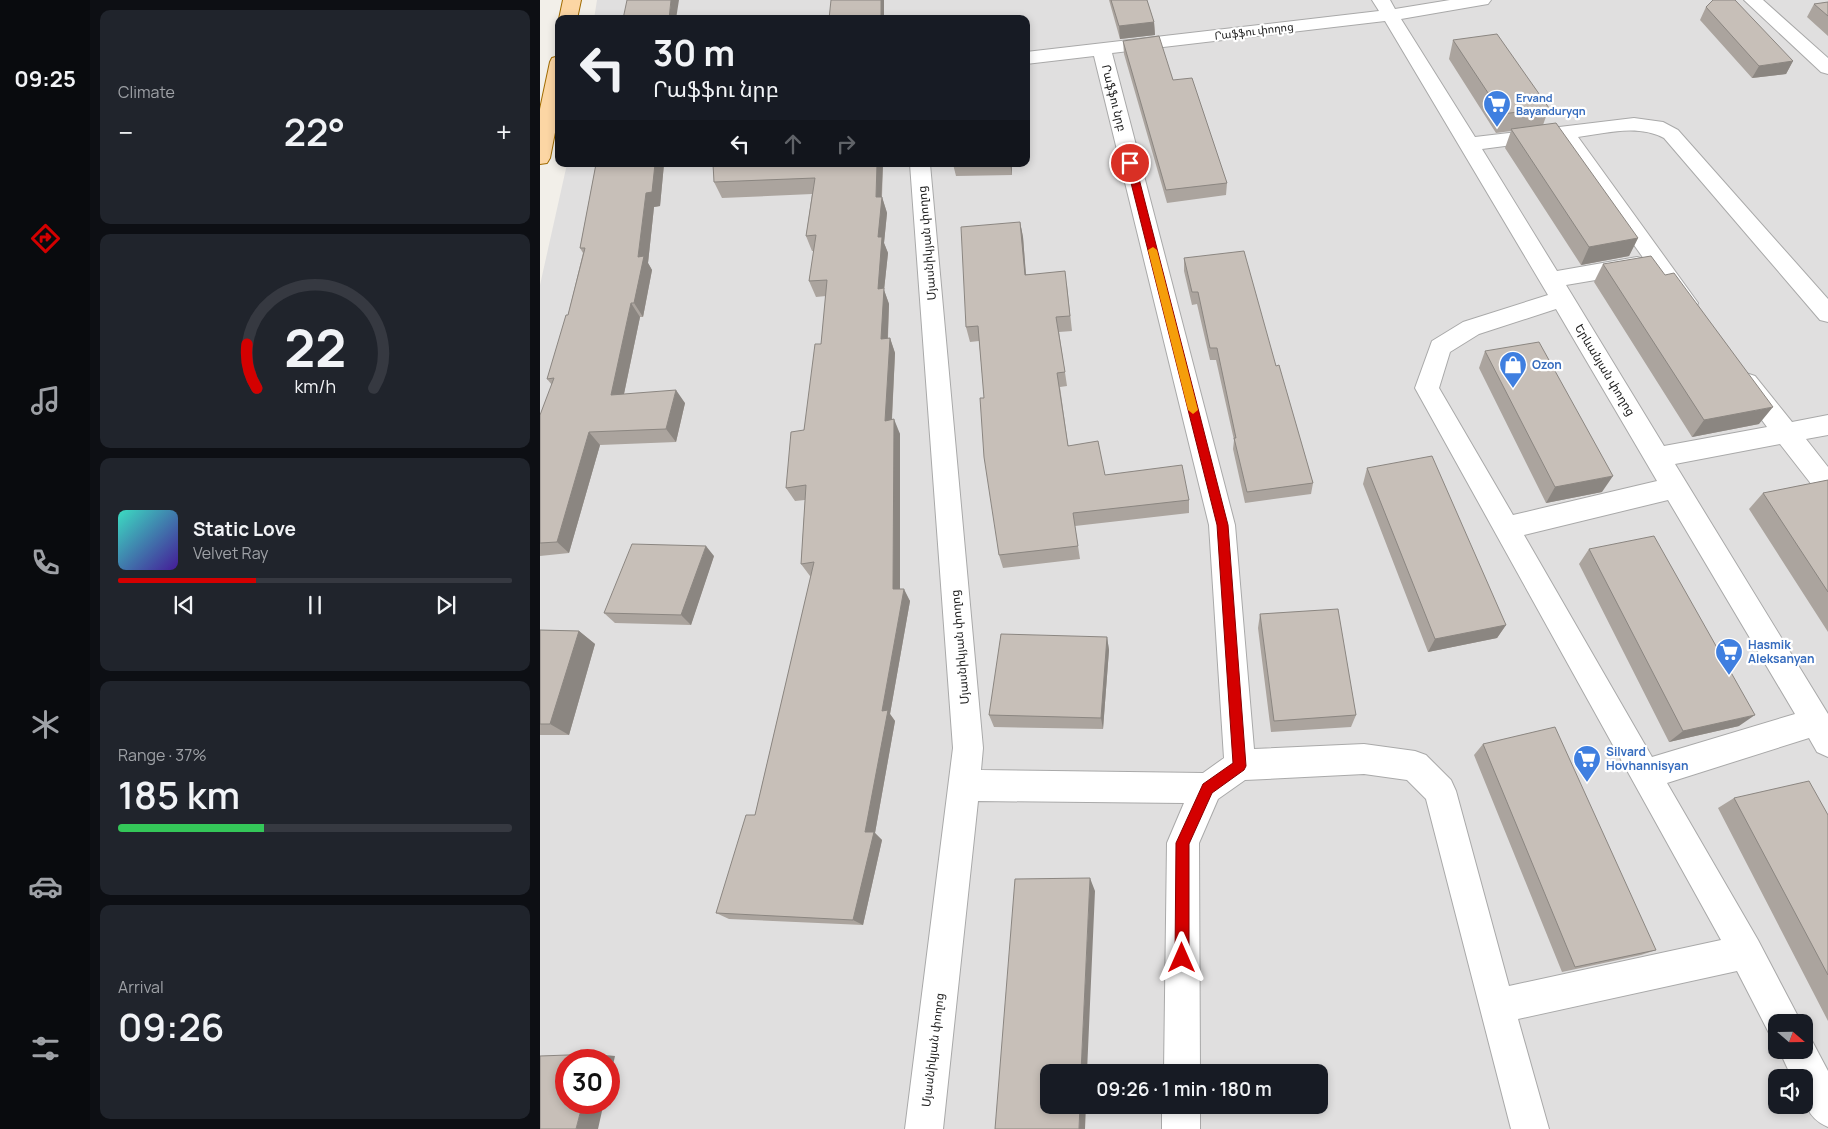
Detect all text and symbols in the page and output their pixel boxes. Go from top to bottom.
street label: Րաֆֆու փողոց [1214,18,1294,43]
text: 30 m [653,29,735,77]
icon: left [570,35,635,100]
street label: Րաֆֆու նրբ [1098,63,1131,133]
text: 09:25 [14,64,76,94]
text: Րաֆֆու նրբ [653,74,779,104]
text: Climate [118,81,175,103]
supermarket icon: Ervand Bayanduryqn [1482,89,1512,128]
place label: Ervand Bayanduryqn [1516,90,1586,118]
text: 22° [284,105,345,157]
text: − [118,113,133,151]
text: + [496,113,512,151]
icon: left [726,130,754,158]
icon: ahead [779,130,807,158]
icon: right [832,130,860,158]
pin [1109,142,1151,184]
icon: arrive [1116,149,1144,177]
street label: Մյասնիկյան փողոց [913,185,940,301]
icon: directions [28,221,63,256]
text: 22 [284,312,346,383]
street label: Երևանյան փողոց [1571,320,1640,419]
shop icon: Ozon [1498,350,1528,389]
place label: Ozon [1532,356,1562,373]
text: km/h [294,374,336,398]
icon: music [28,383,63,418]
text: Static Love [193,516,296,542]
text: Velvet Ray [193,542,269,564]
icon: phone [28,545,63,580]
street label: Մյասնիկյան փողոց [946,589,973,705]
icon: previous [170,591,198,619]
icon: pause [301,591,329,619]
icon: next [432,591,460,619]
place label: Hasmik Aleksanyan [1748,636,1815,667]
supermarket icon: Hasmik Aleksanyan [1714,637,1744,676]
icon: climate [28,707,63,742]
place label: Silvard Hovhannisyan [1606,743,1688,774]
text: Range · 37% [118,744,207,766]
supermarket icon: Silvard Hovhannisyan [1572,744,1602,783]
text: 185 km [118,768,240,820]
icon: car [28,869,63,904]
position arrow [1155,931,1207,983]
text: Arrival [118,976,164,998]
street label: Մյասնիկյան փողոց [917,992,948,1108]
text: 09:26 [118,1000,224,1052]
north arrow [1768,1014,1812,1059]
map controls [1768,1014,1813,1114]
icon: filters [28,1031,63,1066]
speed limit sign: 30 [555,1049,620,1114]
button: sound [1768,1069,1813,1114]
text: 09:26 · 1 min · 180 m [1096,1076,1272,1102]

